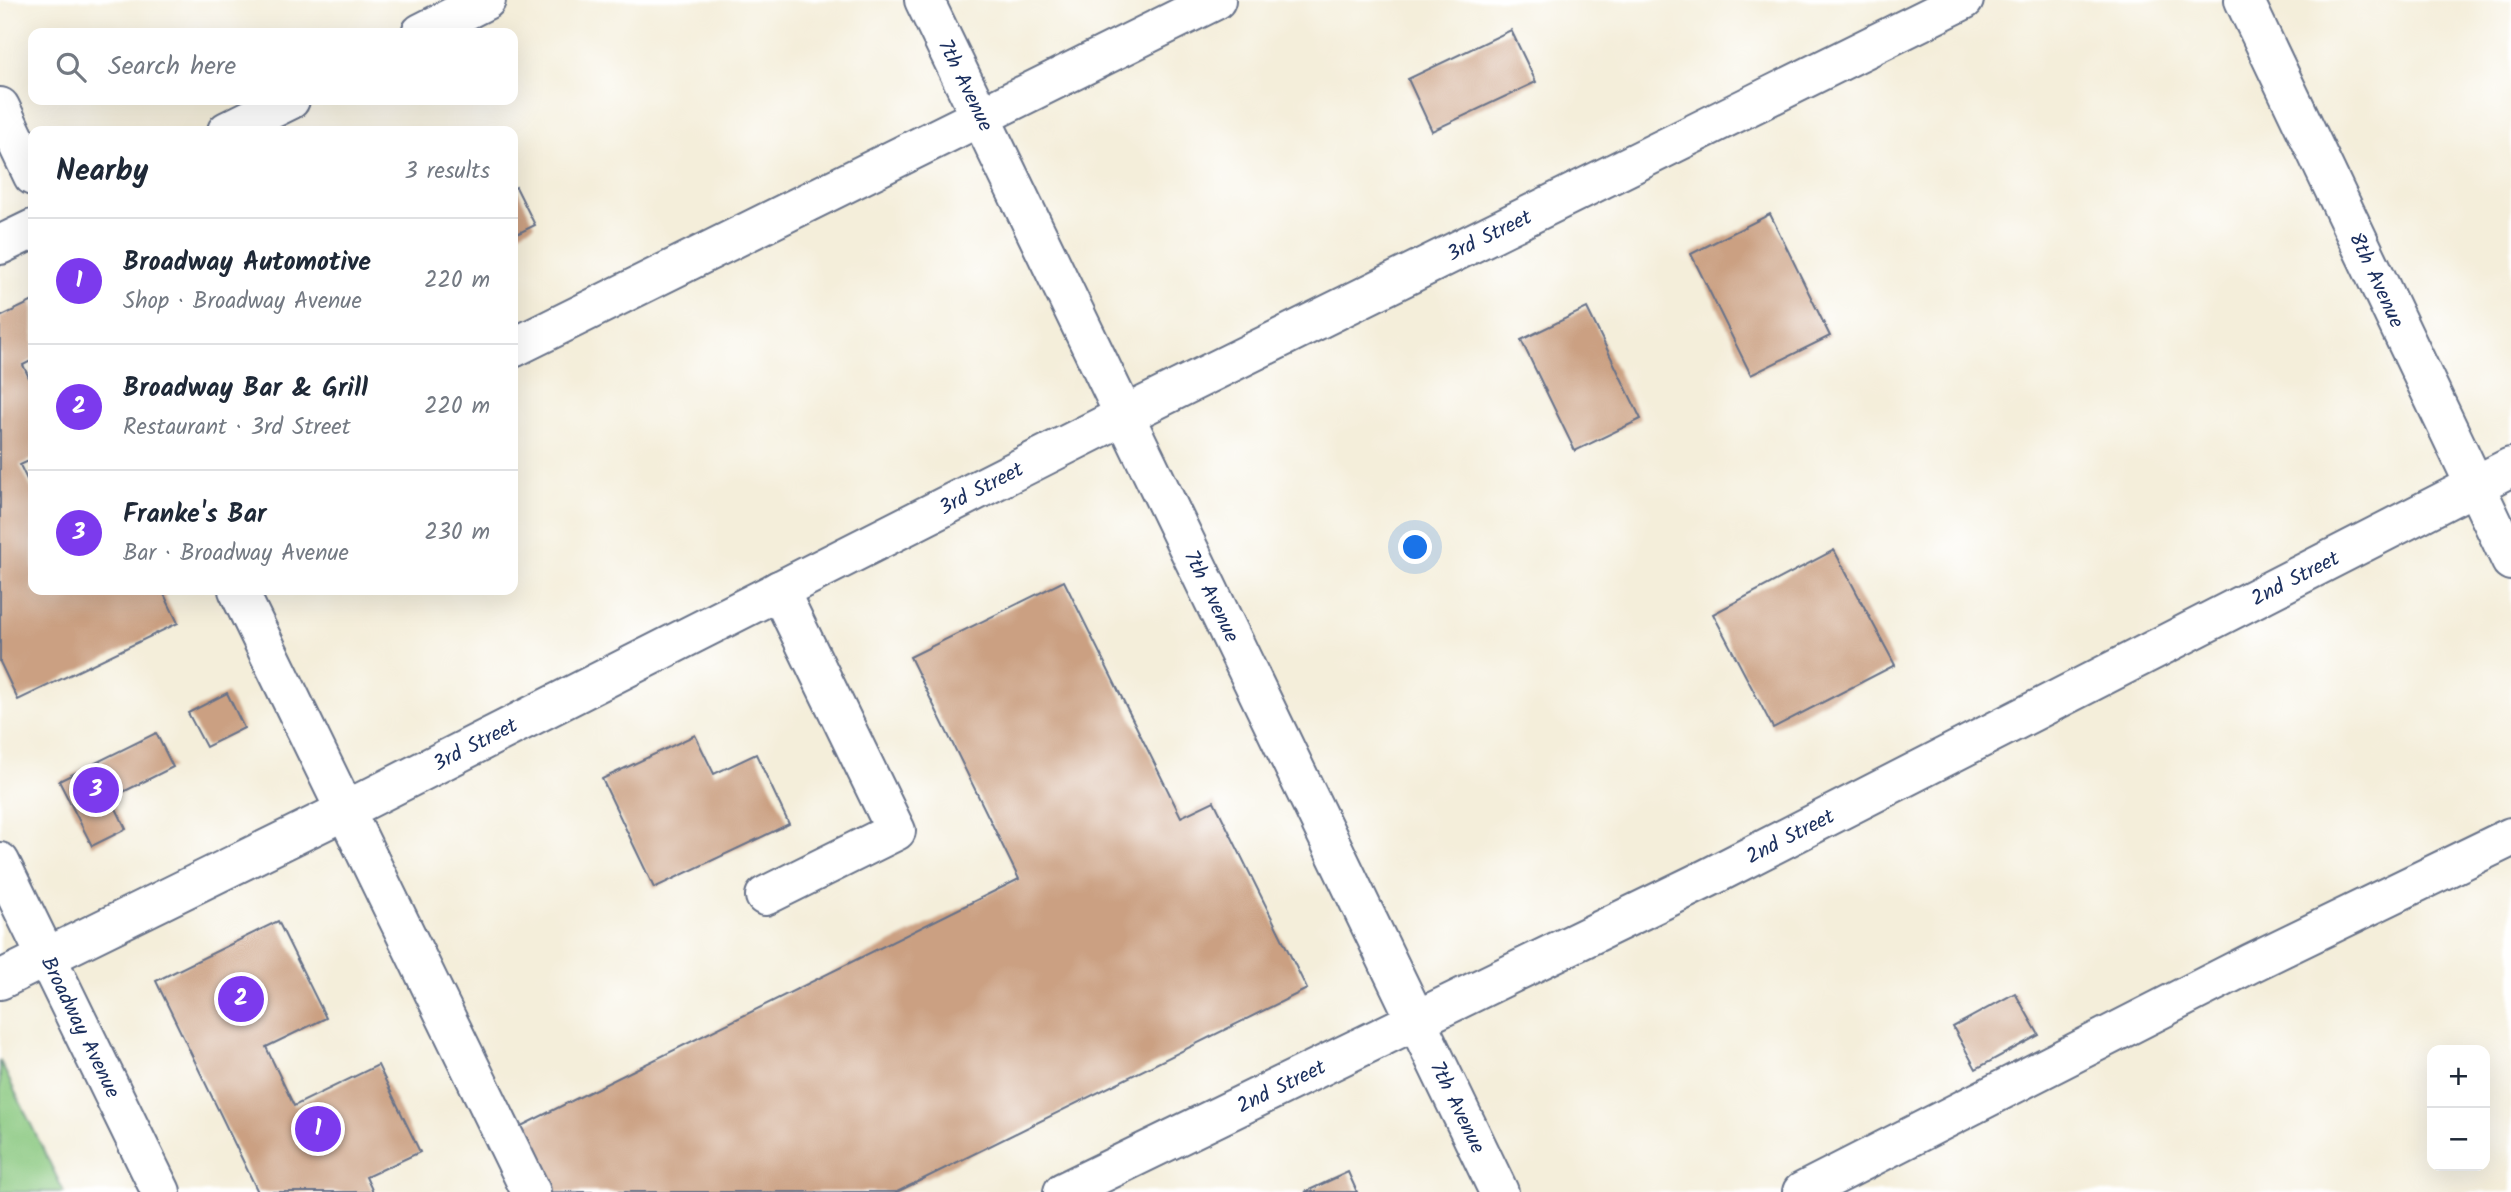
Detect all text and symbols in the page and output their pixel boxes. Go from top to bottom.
search box [28,28,518,105]
street label: 7th Avenue [928,34,1001,138]
text: Search here [108,46,236,88]
icon: search [52,48,90,86]
text: Nearby [56,148,148,196]
text: 3 results [404,154,490,190]
street label: 3rd Street [1441,201,1539,271]
street label: 8th Avenue [2339,227,2412,334]
text: Broadway Automotive [123,242,371,284]
text: 1 [76,263,82,299]
text: 220 m [424,263,490,299]
text: Shop · Broadway Avenue [123,284,362,320]
text: Broadway Bar & Grill [123,368,368,410]
text: 2 [72,389,86,425]
text: 220 m [424,389,490,425]
text: Restaurant · 3rd Street [123,410,351,446]
street label: 3rd Street [934,454,1031,525]
text: Franke's Bar [123,494,266,536]
text: 3 [73,515,85,551]
text: 230 m [424,515,490,551]
your location [1398,530,1432,564]
text: Bar · Broadway Avenue [123,536,349,572]
street label: 2nd Street [2246,543,2347,616]
street label: 7th Avenue [1174,545,1247,649]
street label: 3rd Street [428,710,525,781]
pin: 3 [73,764,119,816]
street label: 2nd Street [1741,801,1842,874]
street label: Broadway Avenue [31,951,129,1105]
pin: 2 [218,973,264,1025]
map controls [2427,1045,2490,1171]
button: + [2427,1045,2490,1108]
street label: 2nd Street [1231,1051,1333,1123]
street label: 7th Avenue [1420,1056,1493,1160]
pin: 1 [295,1103,341,1155]
button: − [2427,1108,2490,1171]

